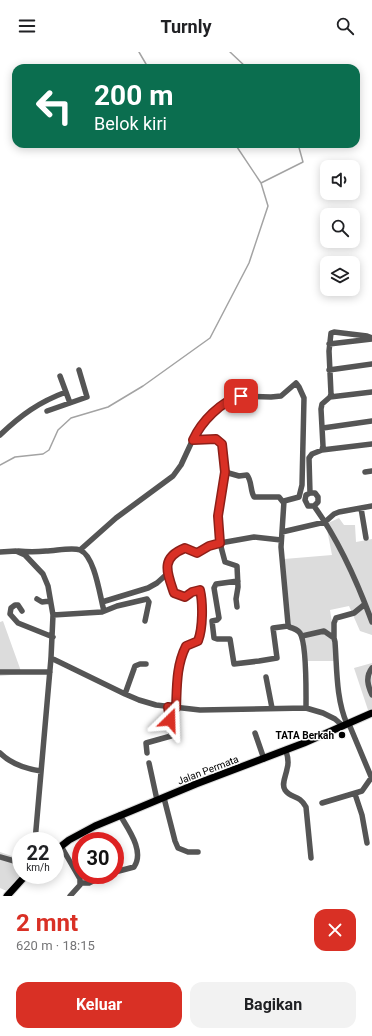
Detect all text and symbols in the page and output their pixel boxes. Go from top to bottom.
icon: menu [16,15,38,37]
icon: search [334,15,356,37]
text: Turnly [160,16,212,37]
text: 200 m [94,79,173,112]
icon: left [28,80,80,132]
text: Belok kiri [94,113,167,134]
map controls [320,160,360,296]
button: sound [320,160,360,200]
button: search [320,208,360,248]
button: layers [320,256,360,296]
pin [224,379,258,413]
icon: arrive [230,385,252,407]
position arrow [149,699,191,741]
place label: TATA Berkah [276,730,334,741]
marker: TATA Berkah [337,730,347,740]
street label: Jalan Permata [176,753,240,787]
speed limit sign: 30 [72,832,124,884]
text: 22 [27,841,49,865]
text: km/h [26,862,50,873]
text: 2 mnt [16,909,78,937]
button: close [314,909,356,951]
text: 620 m · 18:15 [16,938,95,953]
button: Keluar [16,982,182,1028]
button: Bagikan [190,982,356,1028]

